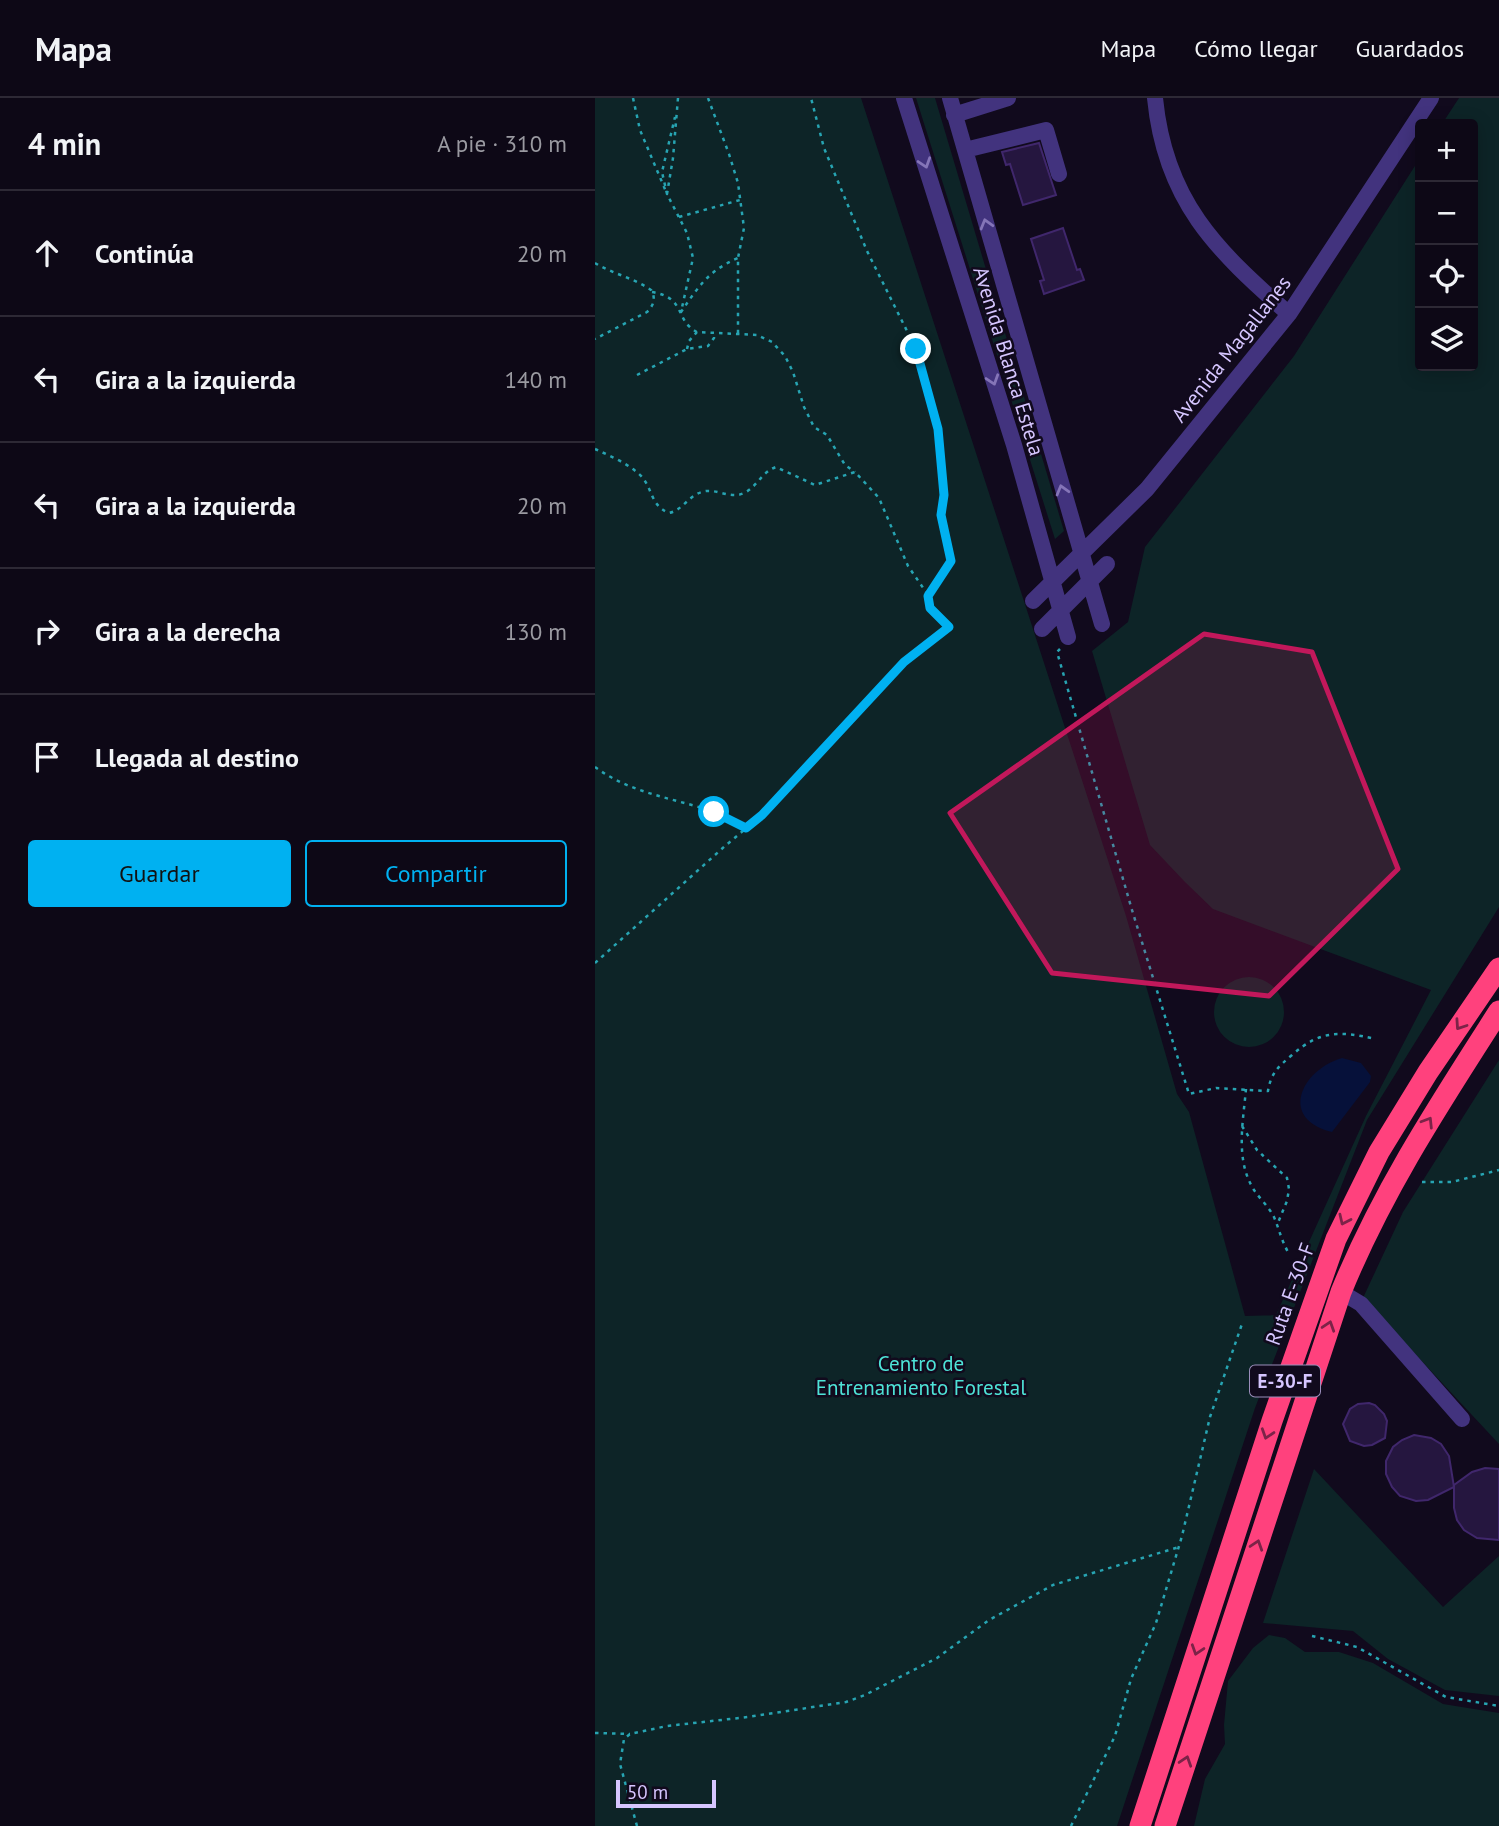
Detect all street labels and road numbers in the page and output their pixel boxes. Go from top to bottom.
street label: Avenida Blanca Estela [967,263,1051,459]
street label: Avenida Magallanes [1165,270,1297,428]
street label: Ruta E-30-F [1259,1239,1321,1349]
road number: E-30-F [1250,1366,1320,1396]

